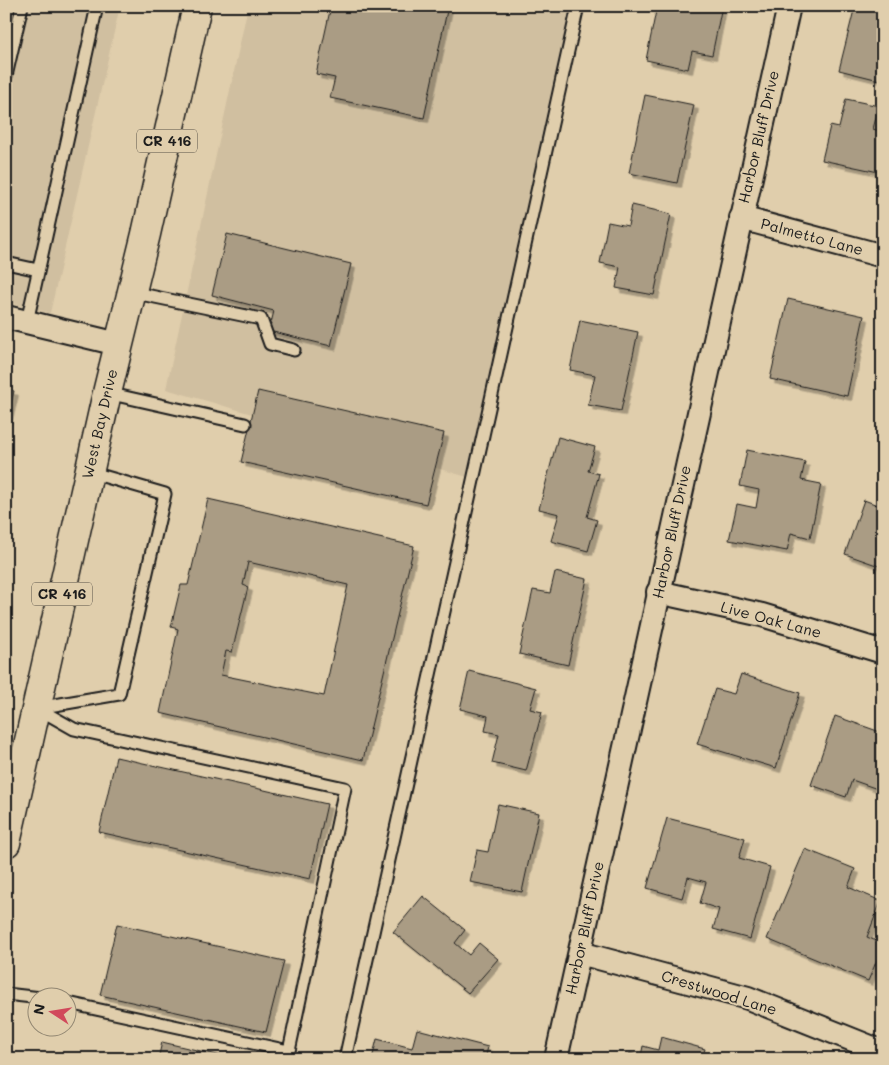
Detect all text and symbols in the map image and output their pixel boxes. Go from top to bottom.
street label: Harbor Bluff Drive [733,68,783,205]
road number: CR 416 [137,130,197,152]
street label: Palmetto Lane [759,213,866,259]
street label: West Bay Drive [77,367,121,481]
street label: Harbor Bluff Drive [647,463,695,600]
road number: CR 416 [32,582,92,606]
street label: Live Oak Lane [719,596,824,642]
street label: Harbor Bluff Drive [560,859,608,996]
street label: Crestwood Lane [659,965,780,1019]
north arrow [28,988,78,1038]
text: N [28,1002,49,1016]

